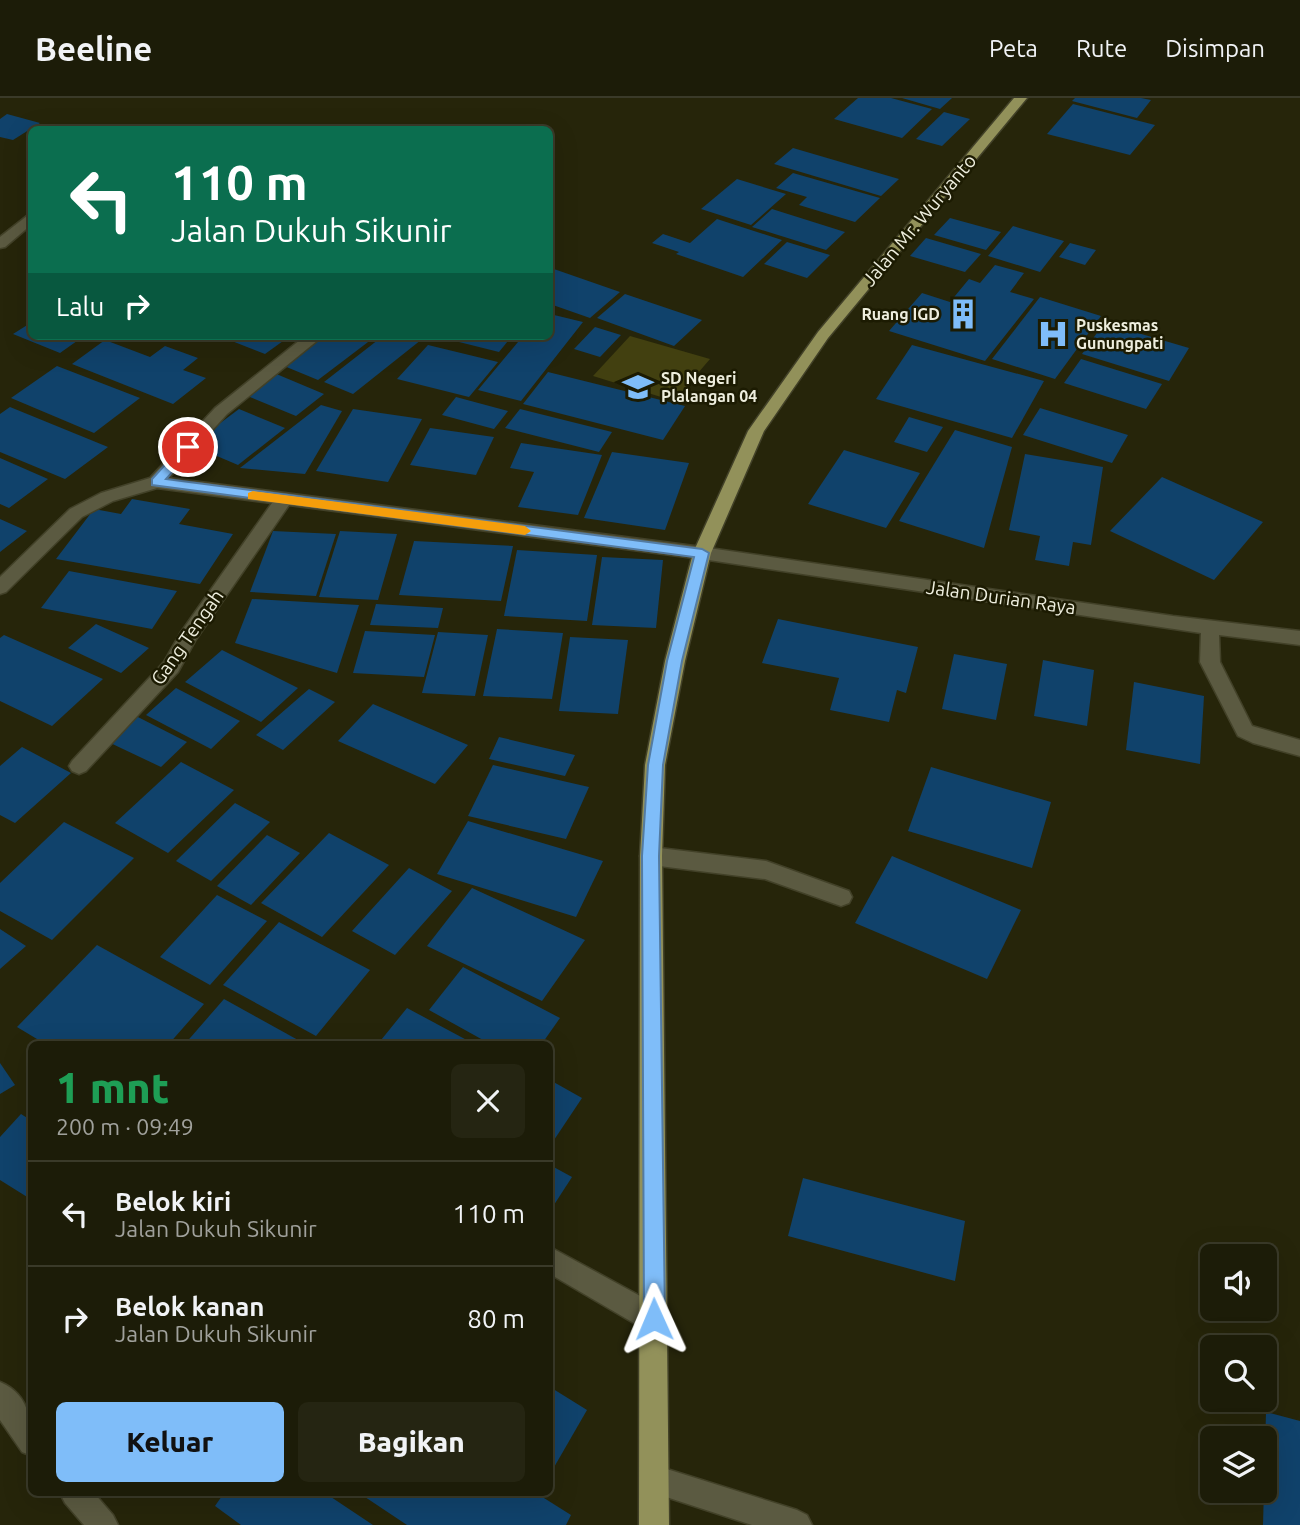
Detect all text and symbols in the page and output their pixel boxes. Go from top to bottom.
text: Beeline [35,30,152,67]
text: Peta [989,35,1038,62]
text: Rute [1076,35,1127,62]
text: Disimpan [1165,35,1265,62]
street label: Jalan Mr. Wuryanto [858,150,980,290]
icon: left [56,154,147,245]
text: 110 m [171,154,308,209]
text: Jalan Dukuh Sikunir [171,212,452,248]
icon: right [118,287,156,325]
text: Lalu [56,292,104,321]
building icon: Ruang IGD [946,297,980,331]
place label: Ruang IGD [861,305,940,323]
place label: Puskesmas Gunungpati [1076,316,1164,352]
hospital icon: Puskesmas Gunungpati [1036,317,1070,351]
place label: SD Negeri Plalangan 04 [661,369,757,405]
school or university icon: SD Negeri Plalangan 04 [621,370,655,404]
pin [158,417,218,477]
icon: arrive [169,428,207,466]
street label: Jalan Durian Raya [925,576,1077,618]
street label: Gang Tengah [146,585,228,689]
text: 1 mnt [56,1064,169,1111]
button: close [451,1064,525,1138]
text: 200 m · 09:49 [56,1114,194,1139]
text: Belok kiri [115,1187,231,1216]
icon: left [56,1195,94,1233]
text: 110 m [453,1199,525,1228]
text: Jalan Dukuh Sikunir [115,1216,317,1241]
map controls [1200,1244,1277,1503]
button: sound [1200,1244,1277,1321]
position arrow [617,1282,691,1356]
text: Belok kanan [115,1292,265,1321]
icon: right [56,1300,94,1338]
text: 80 m [467,1304,525,1333]
text: Jalan Dukuh Sikunir [115,1321,317,1346]
button: search [1200,1335,1277,1412]
button: Keluar [56,1402,284,1482]
button: Bagikan [298,1402,525,1482]
button: layers [1200,1426,1277,1503]

